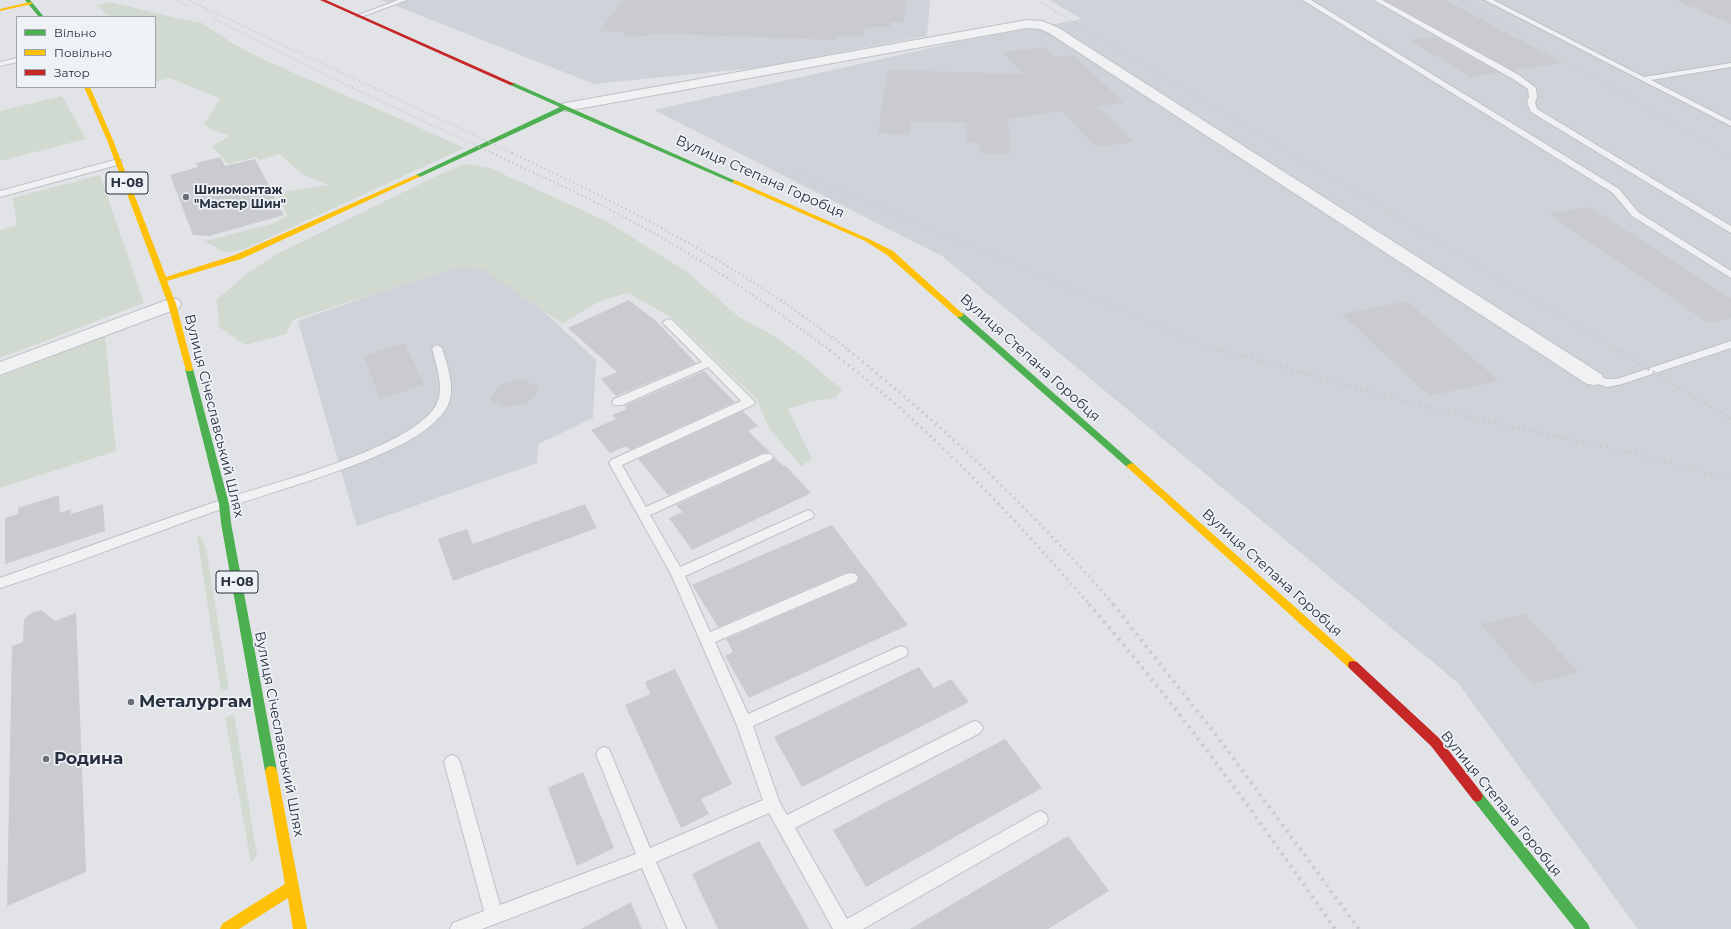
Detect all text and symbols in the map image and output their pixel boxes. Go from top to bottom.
legend [16,16,156,88]
text: Вільно [54,25,96,40]
text: Повільно [54,45,112,60]
text: Затор [54,65,90,80]
street label: Вулиця Степана Горобця [673,132,847,222]
road number: Н-08 [106,172,148,194]
place label: Шиномонтаж "Мастер Шин" [194,183,286,211]
marker: Шиномонтаж "Мастер Шин" [181,192,191,202]
street label: Вулиця Степана Горобця [956,291,1104,425]
street label: Вулиця Січеславський Шлях [181,313,247,519]
street label: Вулиця Степана Горобця [1198,506,1346,640]
road number: Н-08 [216,571,258,593]
street label: Вулиця Січеславський Шлях [251,630,307,838]
place label: Металургам [139,692,252,712]
marker: Металургам [126,697,136,707]
street label: Вулиця Степана Горобця [1437,728,1565,880]
place label: Родина [54,749,123,769]
marker: Родина [41,754,51,764]

